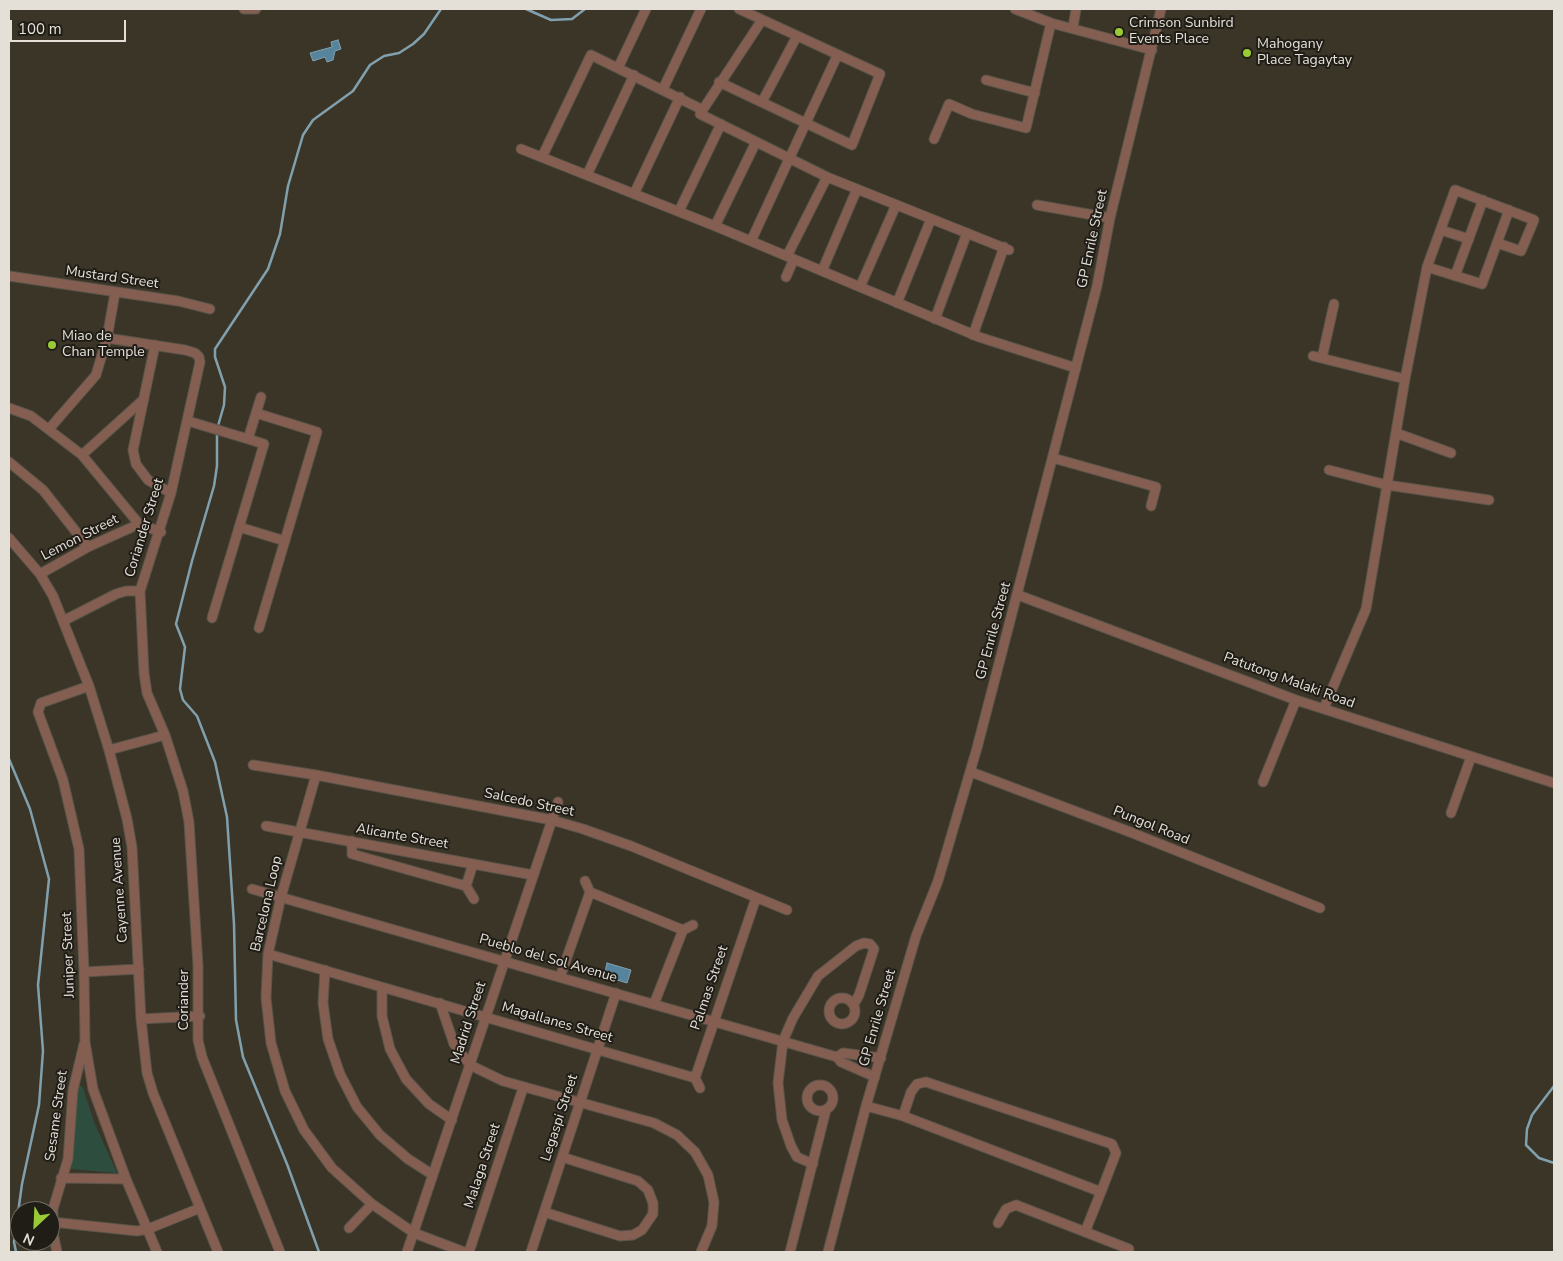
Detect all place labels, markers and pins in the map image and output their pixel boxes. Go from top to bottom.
place label: Crimson Sunbird Events Place [1129,16,1234,48]
marker: Crimson Sunbird Events Place [1113,26,1125,38]
place label: Mahogany Place Tagaytay [1257,37,1352,70]
marker: Mahogany Place Tagaytay [1241,47,1253,59]
place label: Miao de Chan Temple [62,329,145,362]
marker: Miao de Chan Temple [46,339,58,351]

